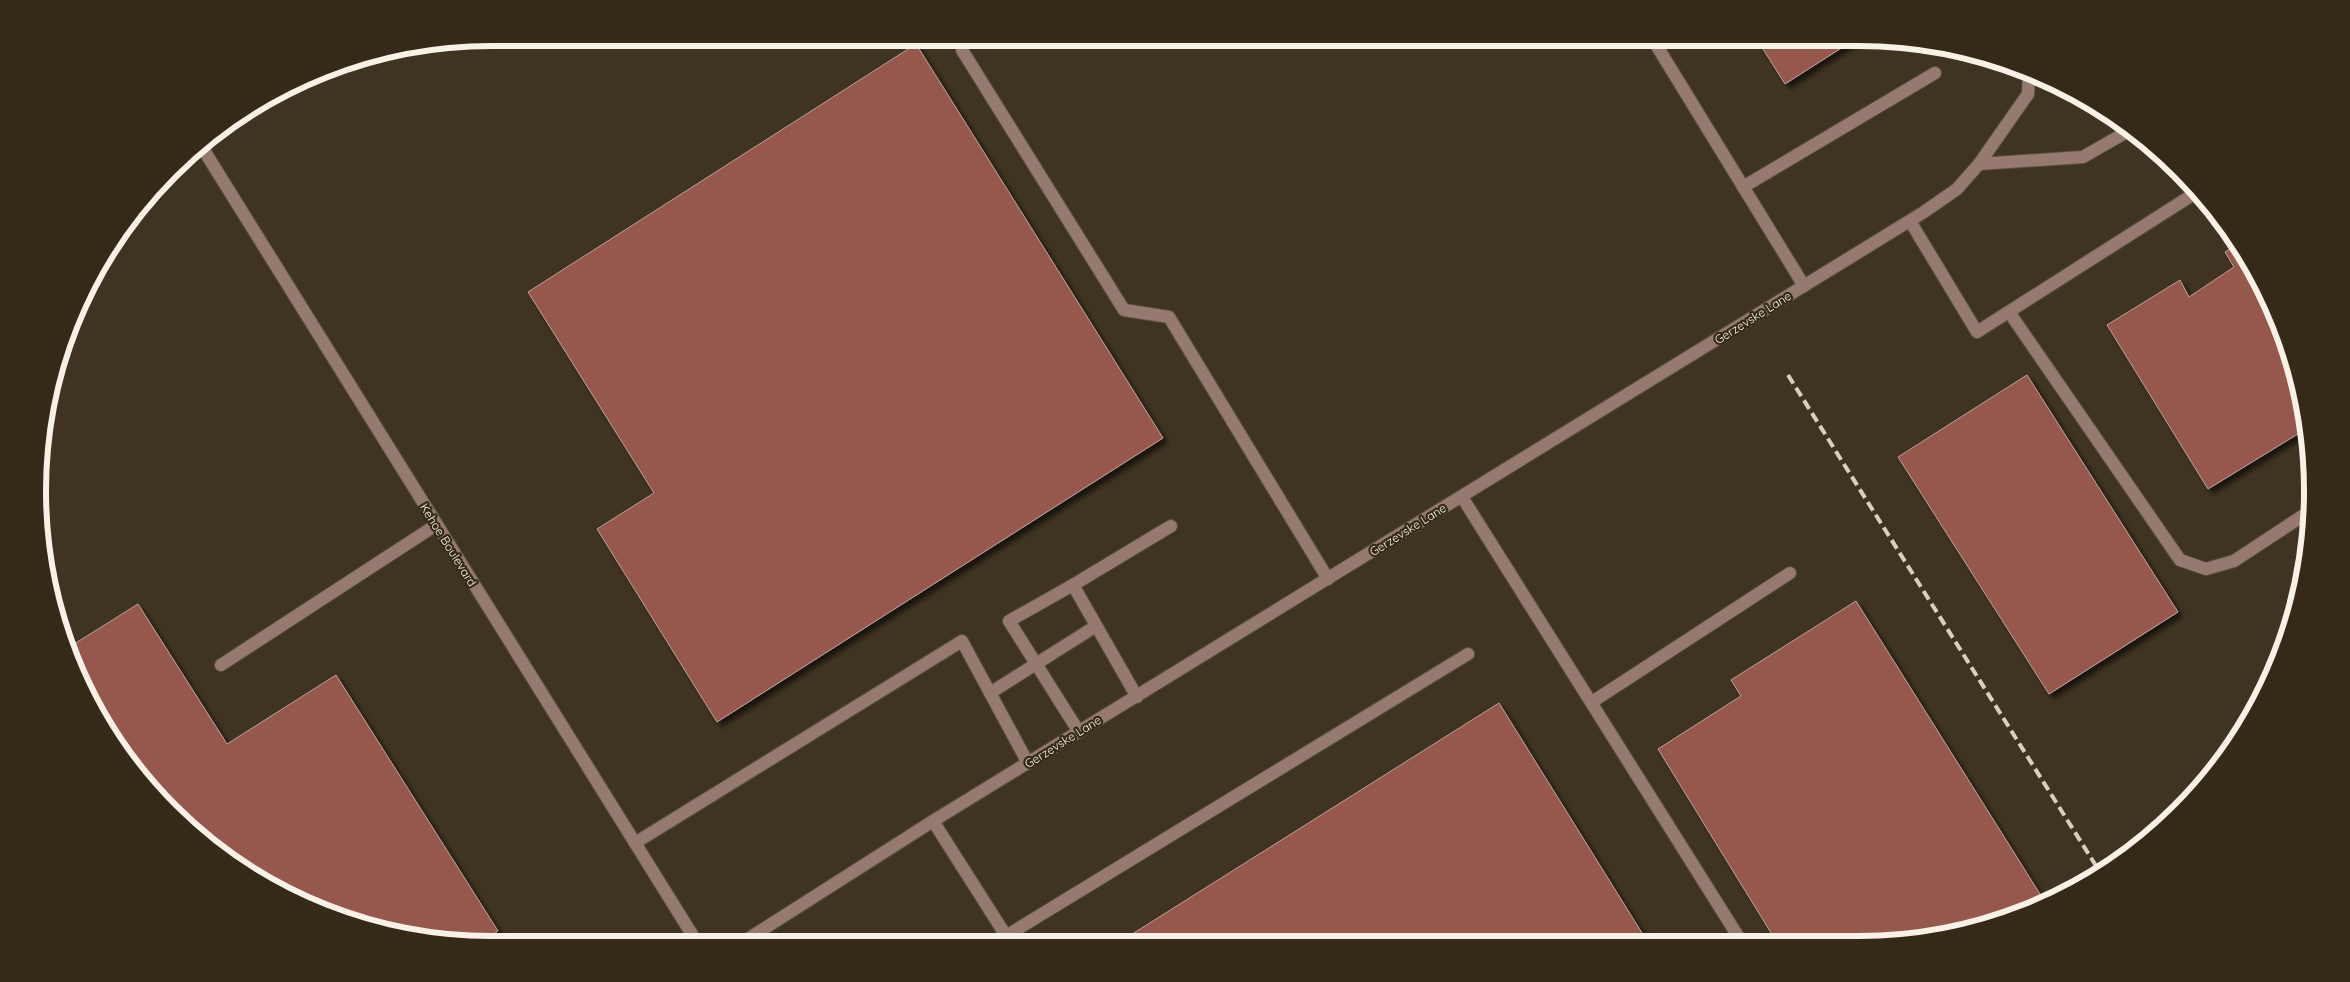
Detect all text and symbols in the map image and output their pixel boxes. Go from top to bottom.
street label: Gerzevske Lane [1712,288,1794,347]
street label: Kehoe Boulevard [417,500,480,589]
street label: Gerzevske Lane [1367,500,1449,559]
street label: Gerzevske Lane [1022,712,1104,771]

